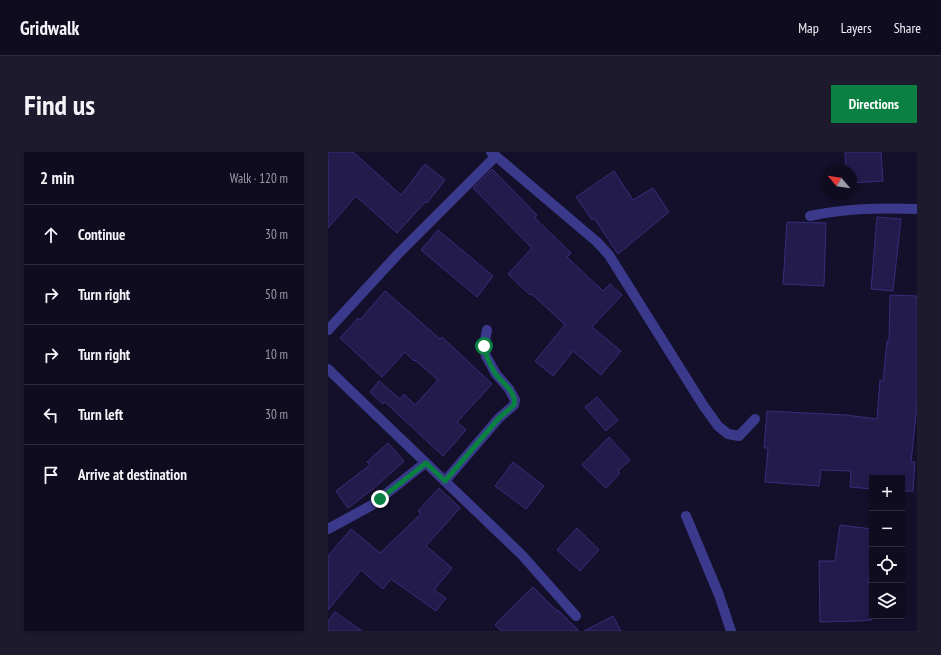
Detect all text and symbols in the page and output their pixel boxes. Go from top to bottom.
text: Gridwalk [20,16,79,40]
text: Map [798,19,819,37]
text: Layers [841,19,872,37]
text: Share [894,19,921,37]
button: Directions [831,85,917,123]
text: Find us [24,86,95,123]
north arrow [821,164,857,200]
text: 2 min [40,167,74,189]
text: Walk · 120 m [230,170,288,187]
icon: ahead [40,224,62,246]
text: Continue [78,225,125,244]
text: 30 m [265,226,288,243]
icon: right [40,284,62,306]
text: Turn right [78,285,130,304]
text: 50 m [265,286,288,303]
route start [475,337,493,355]
icon: right [40,344,62,366]
text: Turn right [78,345,130,364]
text: 10 m [265,346,288,363]
icon: left [40,404,62,426]
text: Turn left [78,405,123,424]
text: 30 m [265,406,288,423]
icon: arrive [40,464,62,486]
text: Arrive at destination [78,465,187,484]
map controls [869,475,905,619]
button: + [869,475,905,511]
route end [371,490,389,508]
button: − [869,511,905,547]
button: locate [869,547,905,583]
button: layers [869,583,905,619]

